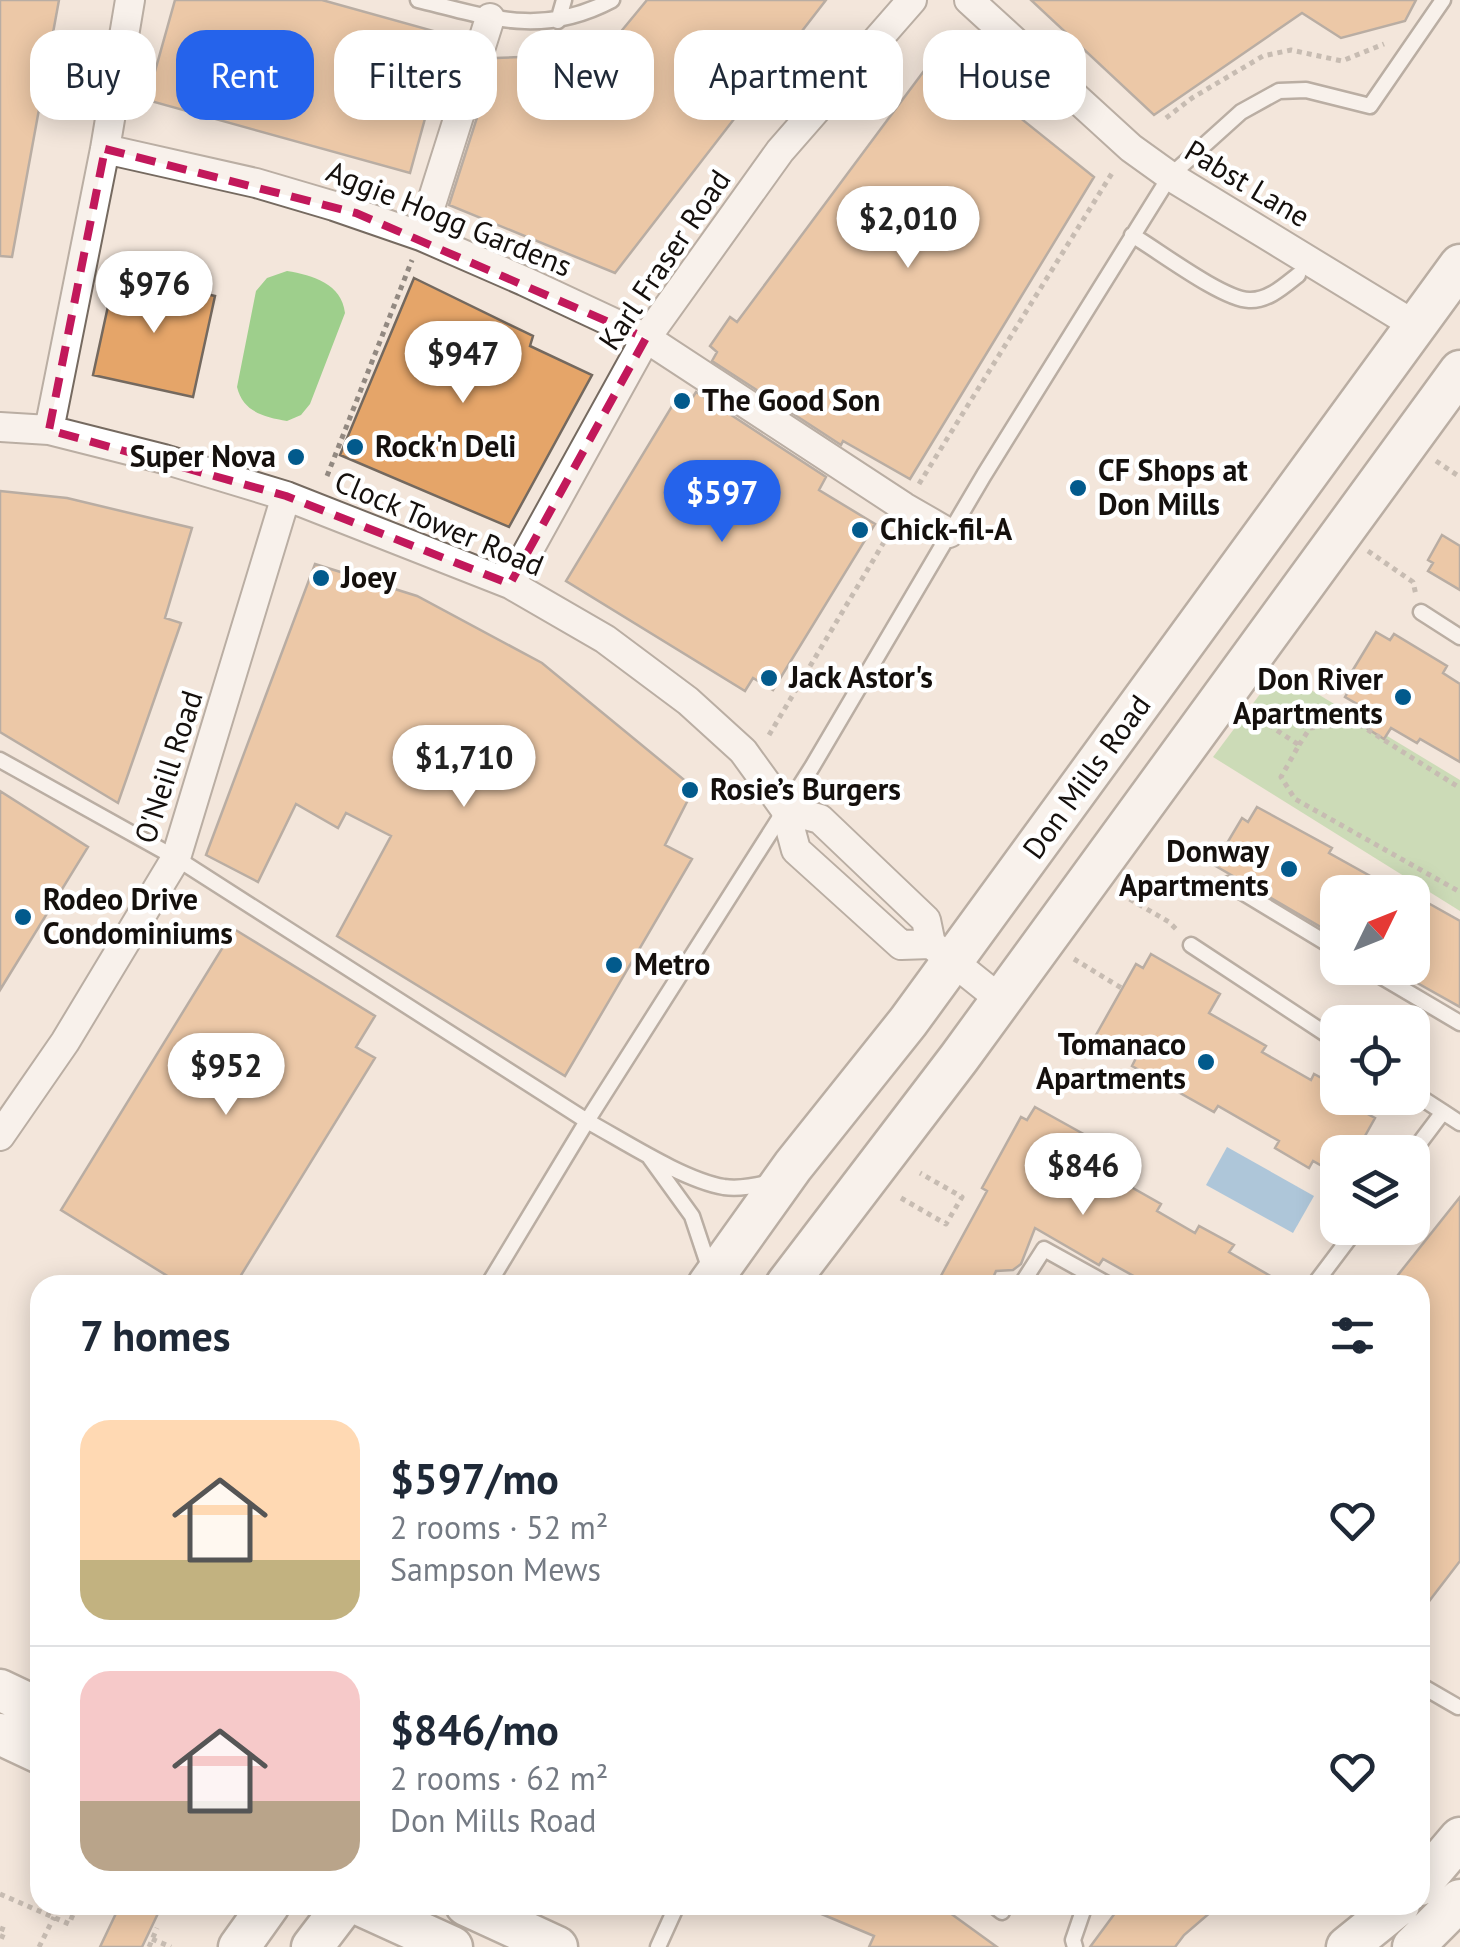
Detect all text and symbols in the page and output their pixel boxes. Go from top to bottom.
chip: Buy [30,30,156,120]
chip: Rent [176,30,314,120]
chip: Filters [334,30,497,120]
chip: New [517,30,654,120]
chip: Apartment [674,30,903,120]
chip: House [923,30,1086,120]
street label: Pabst Lane [1178,130,1317,235]
street label: Aggie Hogg Gardens [321,151,578,285]
street label: Karl Fraser Road [589,161,738,357]
pin: $2,010 [827,186,989,271]
text: $2,010 [859,197,957,239]
pin: $976 [95,251,213,336]
text: $976 [118,262,190,304]
pin: $947 [404,321,522,406]
text: $947 [427,332,499,374]
place label: The Good Son [702,380,880,419]
marker: The Good Son [671,390,693,412]
place label: Rock'n Deli [375,426,516,465]
place label: Super Nova [130,436,276,475]
marker: Rock'n Deli [344,436,366,458]
marker: Super Nova [285,446,307,468]
place label: CF Shops at Don Mills [1098,450,1248,523]
pin: $597 [663,460,781,545]
street label: Clock Tower Road [329,461,550,584]
text: $597 [686,471,758,513]
marker: CF Shops at Don Mills [1067,477,1089,499]
place label: Chick-fil-A [880,509,1013,548]
marker: Chick-fil-A [849,519,871,541]
place label: Joey [340,557,397,596]
marker: Joey [310,567,332,589]
place label: Jack Astor's [788,657,933,696]
place label: Don River Apartments [1233,659,1383,732]
marker: Jack Astor's [758,667,780,689]
street label: O'Neill Road [125,685,211,848]
street label: Don Mills Road [1013,686,1158,866]
marker: Don River Apartments [1392,686,1414,708]
pin: $1,710 [383,725,545,810]
text: $1,710 [415,736,513,778]
place label: Rosie’s Burgers [710,769,901,808]
marker: Rosie’s Burgers [679,779,701,801]
place label: Donway Apartments [1119,831,1270,904]
marker: Donway Apartments [1278,858,1300,880]
north arrow [1320,875,1430,985]
map controls [1320,875,1430,1245]
place label: Rodeo Drive Condominiums [43,879,233,952]
marker: Rodeo Drive Condominiums [12,906,34,928]
place label: Metro [634,944,710,983]
marker: Metro [603,954,625,976]
button: locate [1320,1005,1430,1115]
place label: Tomanaco Apartments [1036,1024,1186,1097]
pin: $952 [167,1033,285,1118]
text: $952 [190,1044,262,1086]
marker: Tomanaco Apartments [1195,1051,1217,1073]
pin: $846 [1024,1133,1142,1218]
button: layers [1320,1135,1430,1245]
text: $846 [1047,1144,1119,1186]
text: 7 homes [80,1308,231,1363]
icon: filters [1325,1308,1380,1363]
text: $597/mo [390,1451,559,1506]
icon: home [160,1460,280,1580]
icon: heart [1325,1493,1380,1548]
text: 2 rooms · 52 m² [390,1506,608,1548]
text: Sampson Mews [390,1548,601,1590]
text: $846/mo [390,1702,559,1757]
icon: home [160,1711,280,1831]
icon: heart [1325,1744,1380,1799]
text: 2 rooms · 62 m² [390,1757,608,1799]
text: Don Mills Road [390,1799,596,1841]

